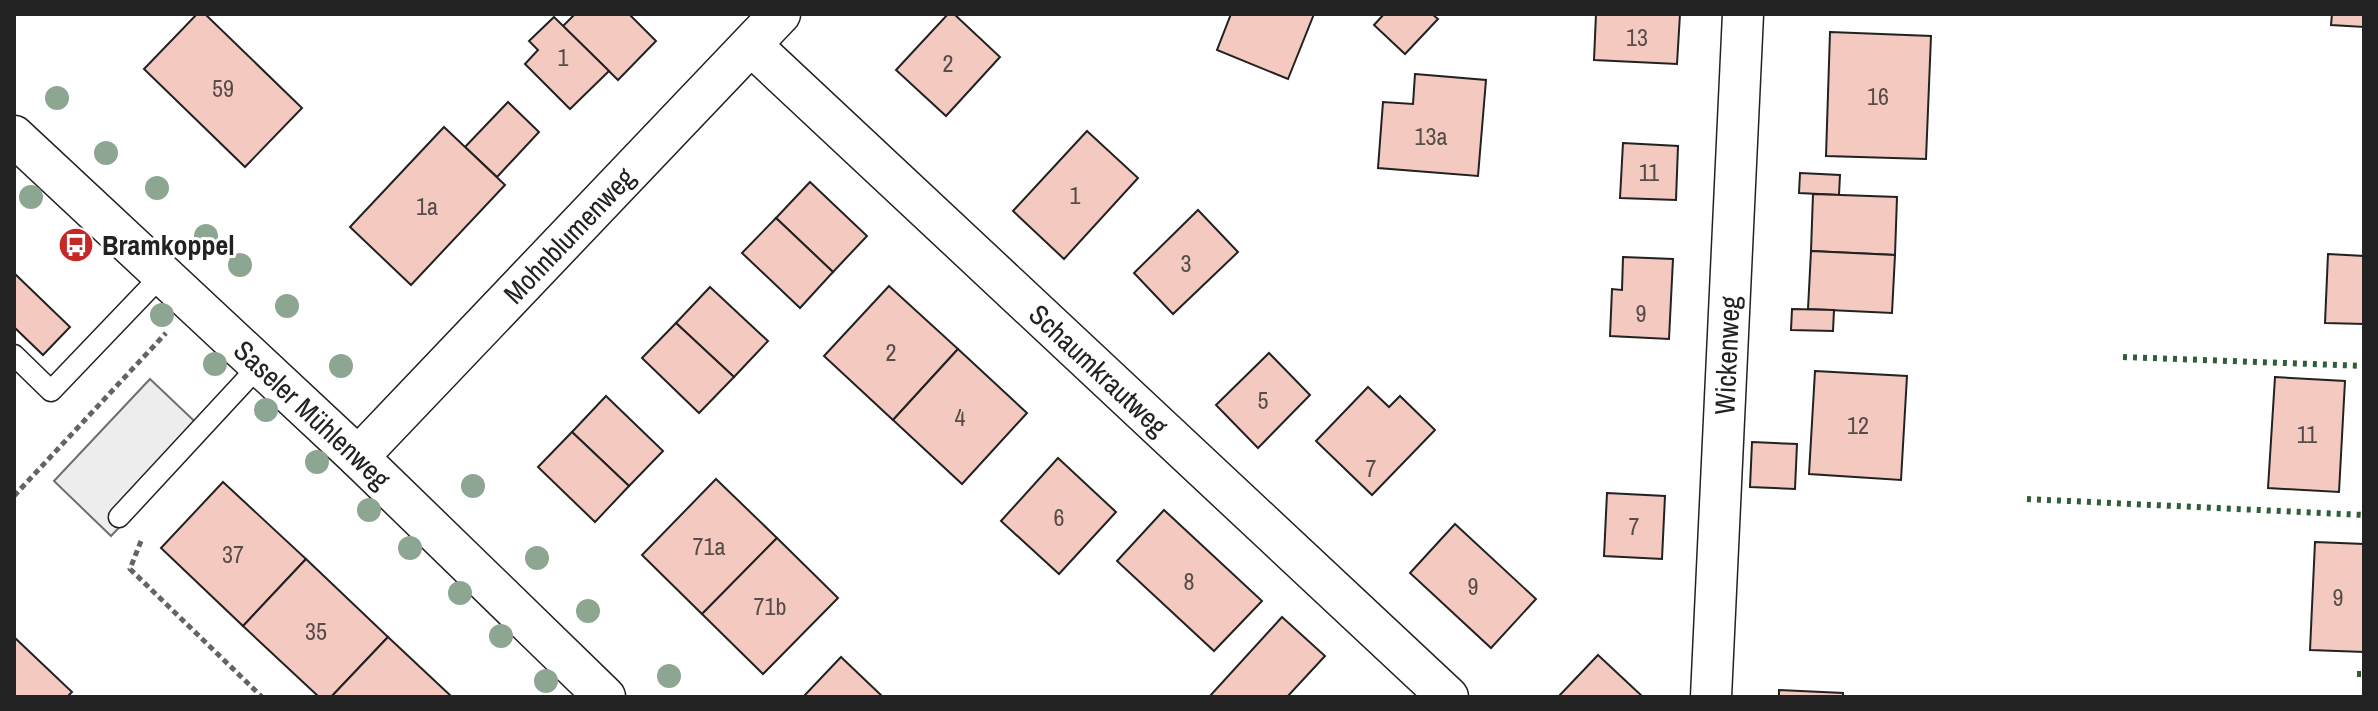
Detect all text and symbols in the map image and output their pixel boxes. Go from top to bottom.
house number: 13 [1626,21,1648,53]
house number: 1 [558,41,569,73]
house number: 2 [943,47,953,79]
house number: 59 [212,72,234,104]
house number: 16 [1867,80,1889,112]
house number: 13a [1415,120,1447,152]
house number: 11 [1639,156,1659,188]
street label: Mohnblumenweg [495,159,643,312]
house number: 1 [1070,179,1081,211]
house number: 1a [416,190,438,222]
bus stop icon: Bramkoppel [57,226,95,264]
place label: Bramkoppel [102,226,235,264]
house number: 3 [1181,247,1191,279]
street label: Wickenweg [1705,295,1749,416]
street label: Schaumkrautweg [1021,296,1177,445]
house number: 9 [1636,297,1646,329]
street label: Saseler Mühlenweg [226,332,399,498]
house number: 2 [886,336,896,368]
house number: 5 [1258,384,1269,416]
house number: 4 [955,401,966,433]
house number: 12 [1847,409,1869,441]
house number: 11 [2297,418,2317,450]
house number: 7 [1366,452,1377,484]
house number: 6 [1054,501,1064,533]
house number: 7 [1629,510,1640,542]
house number: 71a [693,530,725,562]
house number: 37 [222,538,244,570]
house number: 8 [1184,565,1194,597]
house number: 9 [1468,570,1478,602]
house number: 9 [2333,581,2343,613]
house number: 71b [754,590,786,622]
house number: 35 [305,615,327,647]

